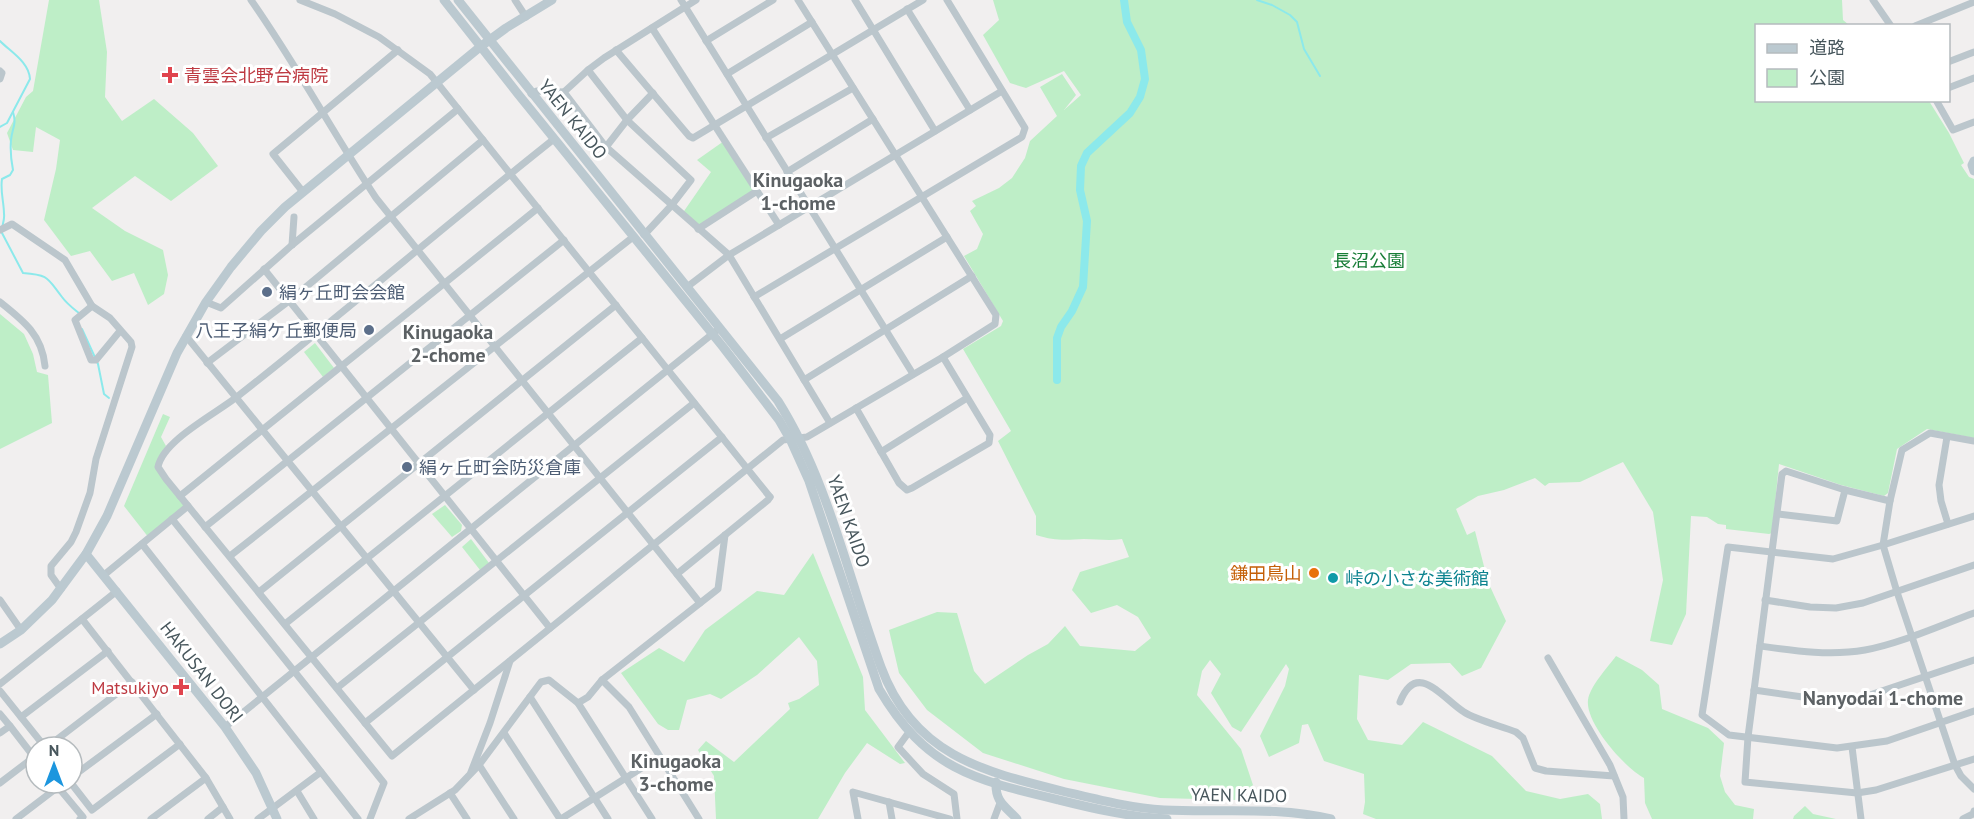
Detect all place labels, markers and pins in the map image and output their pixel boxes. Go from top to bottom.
place label: 青雲会北野台病院 [184,64,328,87]
marker: 青雲会北野台病院 [161,66,179,84]
place label: 絹ヶ丘町会会館 [279,281,405,304]
marker: 絹ヶ丘町会会館 [260,285,274,299]
place label: 八王子絹ケ丘郵便局 [195,319,357,342]
marker: 八王子絹ケ丘郵便局 [362,323,376,337]
place label: 絹ヶ丘町会防災倉庫 [419,456,581,479]
marker: 絹ヶ丘町会防災倉庫 [400,460,414,474]
place label: 鎌田鳥山 [1230,562,1302,585]
marker: 鎌田鳥山 [1307,566,1321,580]
place label: 峠の小さな美術館 [1345,567,1489,590]
marker: 峠の小さな美術館 [1326,571,1340,585]
place label: Matsukiyo [91,676,169,699]
marker: Matsukiyo [174,680,188,694]

